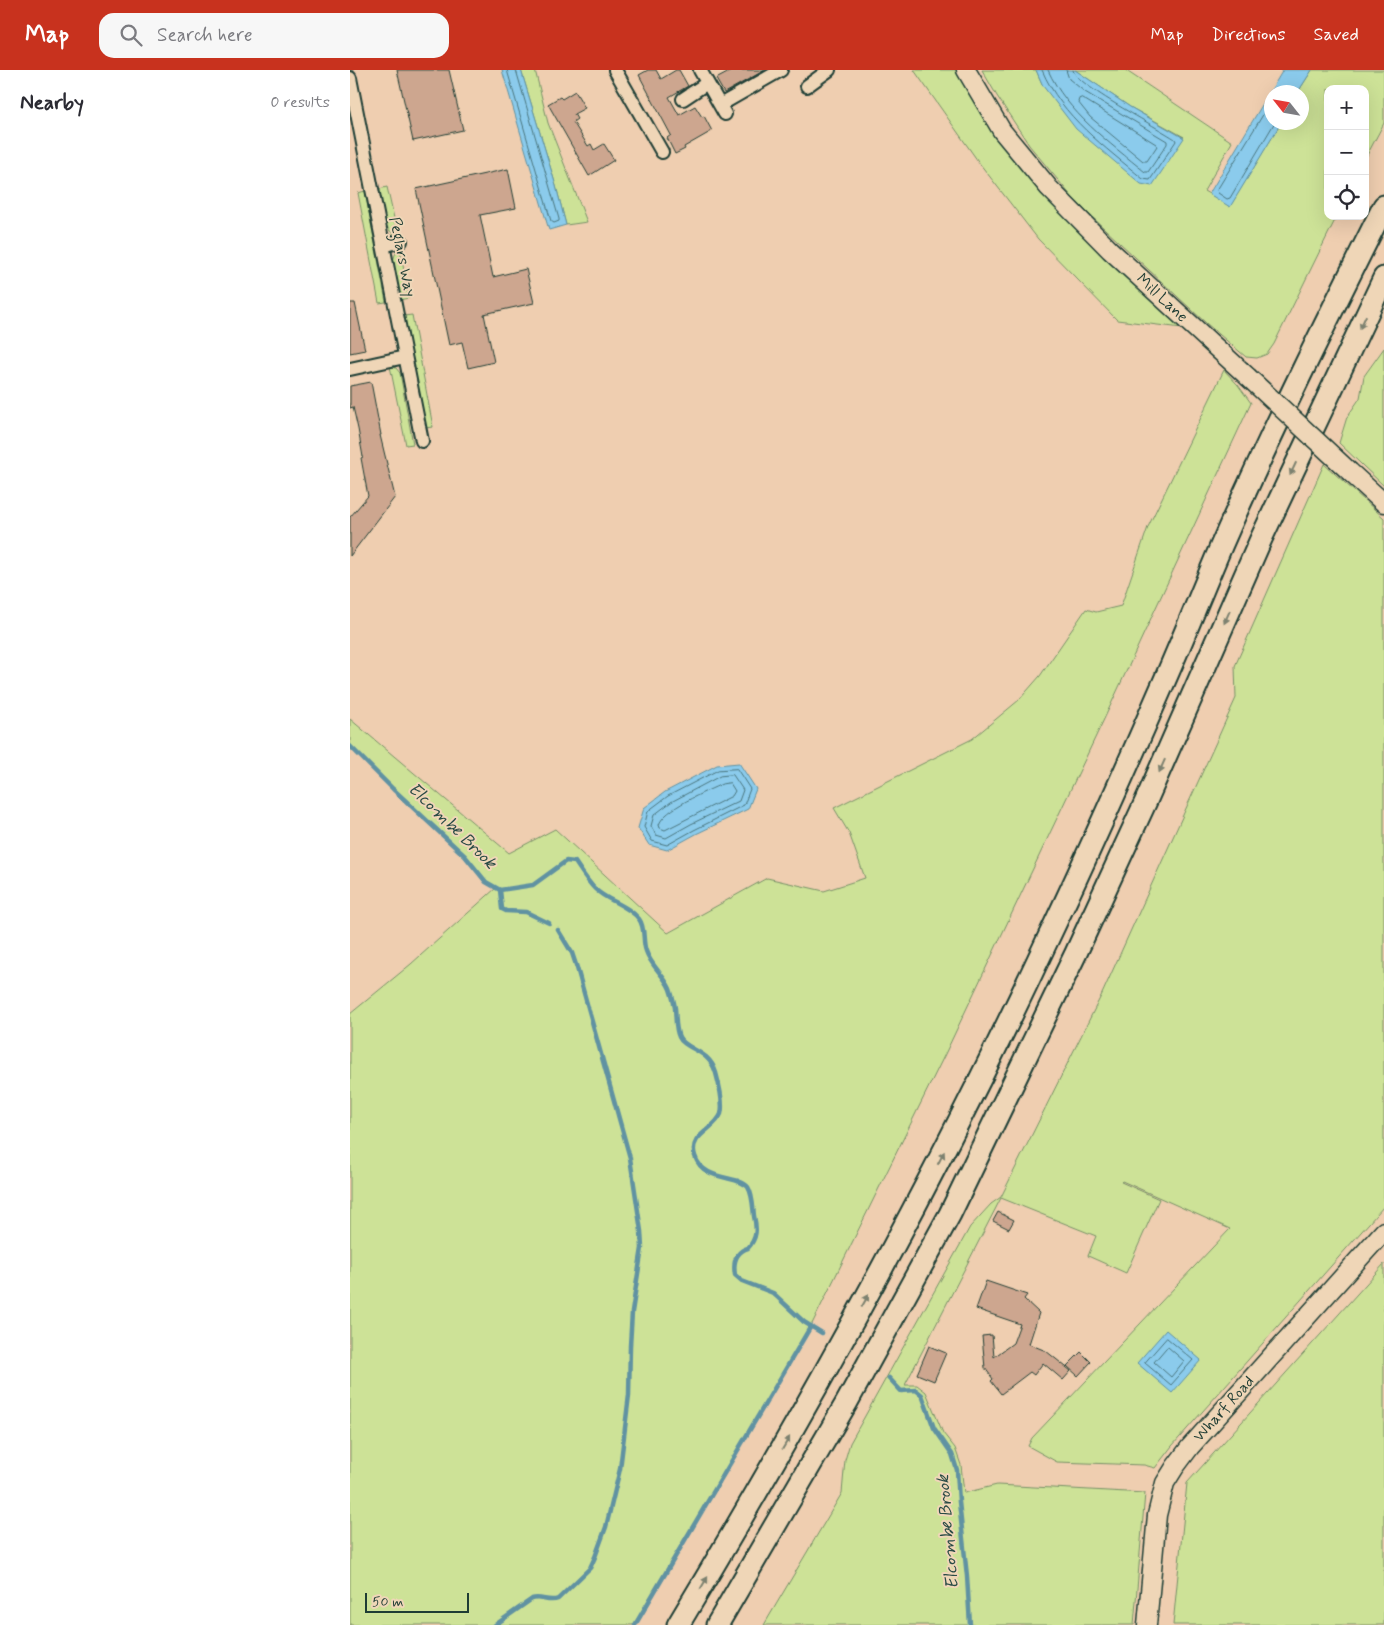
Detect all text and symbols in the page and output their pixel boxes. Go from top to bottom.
search box [99,13,449,58]
text: Map [25,20,69,51]
icon: search [117,21,145,49]
text: Search here [157,23,253,48]
text: Map [1151,23,1184,47]
text: Directions [1212,23,1286,47]
text: Saved [1314,23,1359,47]
north arrow [1264,85,1309,130]
map controls [1324,85,1369,220]
button: + [1324,85,1369,130]
text: Nearby [20,89,84,117]
text: 0 results [270,92,330,113]
button: − [1324,130,1369,175]
button: locate [1324,175,1369,220]
street label: Peglars Way [383,215,420,299]
street label: Mill Lane [1132,269,1192,327]
one-way arrow [1359,315,1367,329]
one-way arrow [1289,462,1297,476]
one-way arrow [1222,610,1230,624]
one-way arrow [1157,759,1165,773]
water label: Elcombe Brook [402,777,502,875]
one-way arrow [937,1151,945,1165]
one-way arrow [860,1294,869,1308]
street label: Wharf Road [1189,1371,1259,1447]
one-way arrow [781,1436,790,1450]
water label: Elcombe Brook [931,1473,965,1590]
one-way arrow [699,1577,708,1590]
scale bar [365,1590,469,1613]
text: 50 m [372,1593,403,1611]

